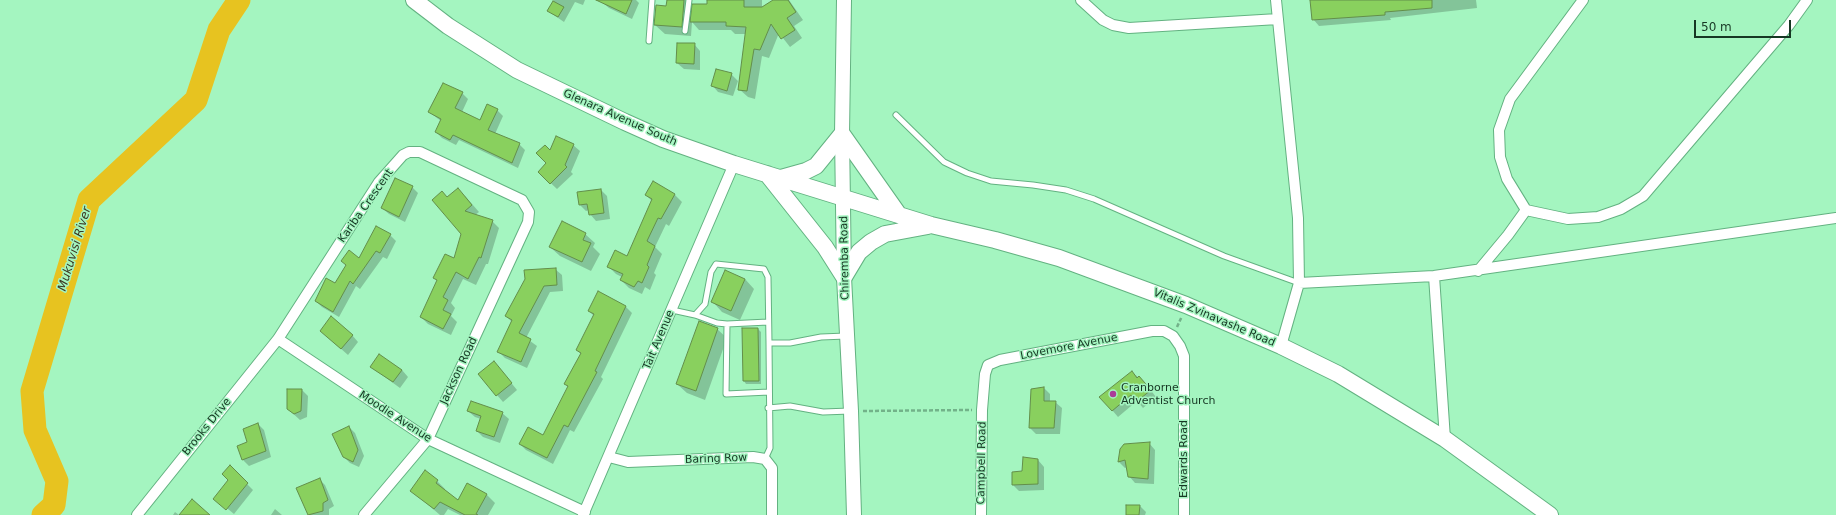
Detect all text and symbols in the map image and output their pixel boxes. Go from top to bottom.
scale bar [1696,12,1793,38]
text: 50 m [1701,20,1732,34]
street label: Glenara Avenue South [561,87,679,149]
street label: Kariba Crescent [336,167,396,245]
water label: Mukuvisi River [55,205,95,293]
street label: Chiremba Road [838,216,852,300]
street label: Vitalis Zvinavashe Road [1151,286,1277,350]
street label: Tait Avenue [641,308,677,372]
street label: Lovemore Avenue [1019,331,1119,363]
street label: Jackson Road [438,335,480,407]
place label: Cranborne Adventist Church [1121,381,1215,407]
street label: Moodie Avenue [356,389,434,445]
marker: Cranborne Adventist Church [1108,389,1118,399]
street label: Brooks Drive [180,396,234,458]
street label: Edwards Road [1177,420,1191,498]
street label: Campbell Road [975,421,989,505]
street label: Baring Row [685,451,747,467]

